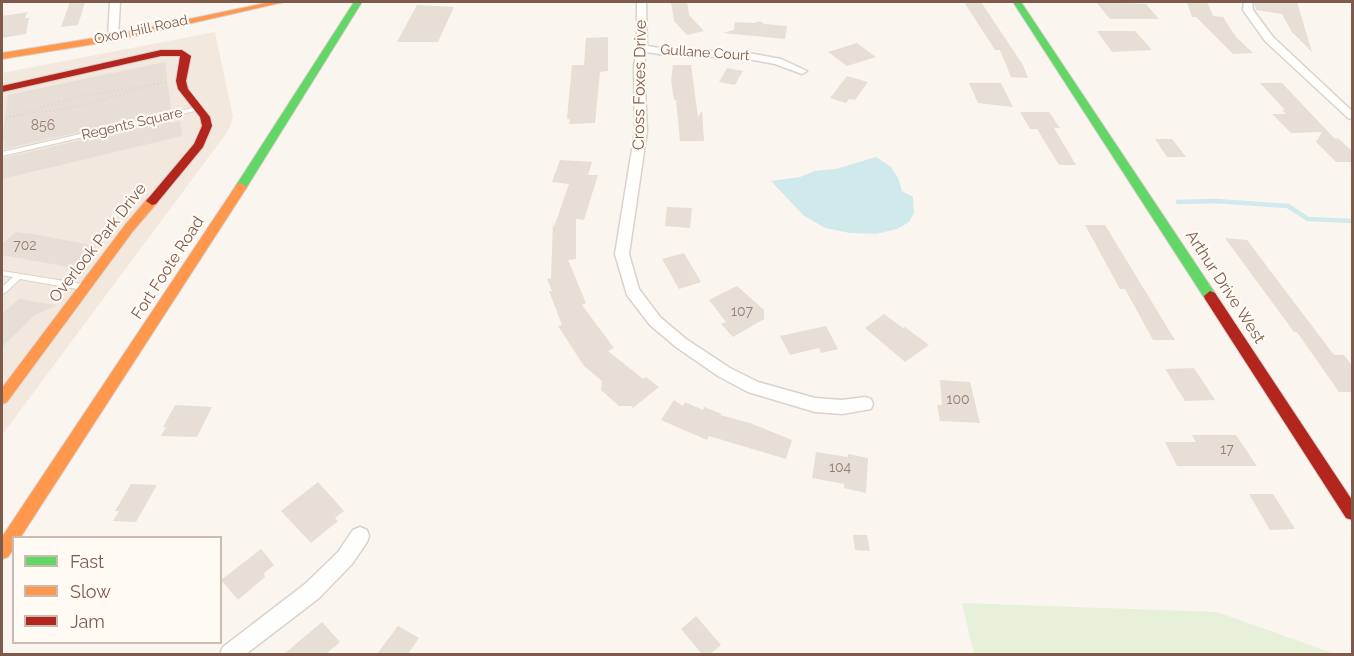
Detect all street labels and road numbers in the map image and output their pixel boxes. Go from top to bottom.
street label: Oxon Hill Road [93,12,189,48]
street label: Cross Foxes Drive [629,20,651,150]
street label: Gullane Court [660,42,750,64]
street label: Regents Square [80,104,184,144]
street label: Overlook Park Drive [45,180,151,306]
street label: Fort Foote Road [128,213,208,323]
street label: Arthur Drive West [1181,227,1269,347]

